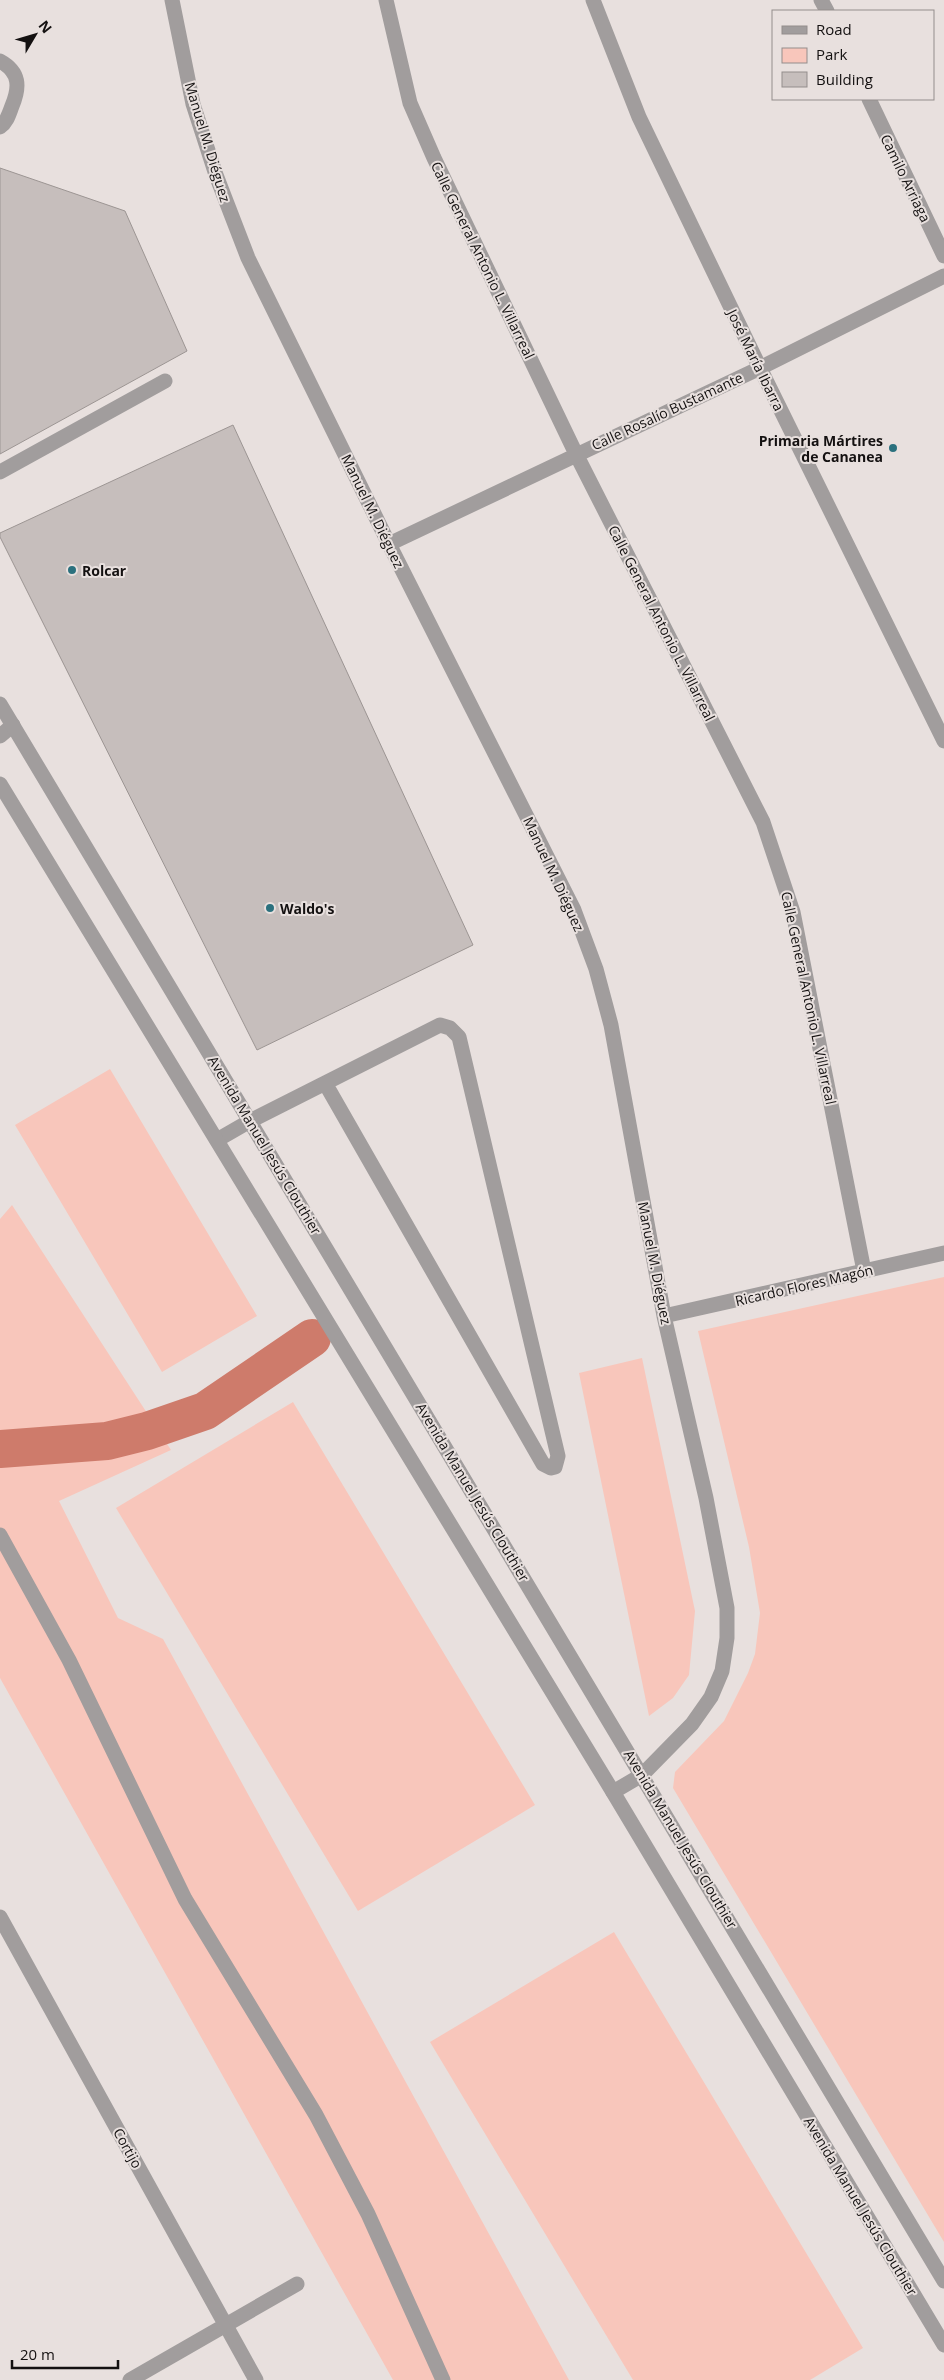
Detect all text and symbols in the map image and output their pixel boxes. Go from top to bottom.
north arrow [10,10,60,60]
legend [772,10,934,100]
text: N [35,16,57,37]
text: Road [816,19,852,39]
text: Park [816,44,847,64]
text: Building [816,69,873,89]
street label: Manuel M. Diéguez [181,80,235,205]
street label: Camilo Arriaga [876,131,936,225]
street label: Calle General Antonio L. Villarreal [427,158,539,362]
street label: José María Ibarra [722,304,789,414]
street label: Calle Rosalío Bustamante [588,367,746,454]
place label: Primaria Mártires de Cananea [759,431,883,466]
marker: Primaria Mártires de Cananea [887,442,899,454]
street label: Manuel M. Diéguez [337,451,409,572]
street label: Calle General Antonio L. Villarreal [604,522,720,724]
place label: Rolcar [82,561,127,580]
marker: Rolcar [66,564,78,576]
street label: Manuel M. Diéguez [519,813,589,935]
street label: Calle General Antonio L. Villarreal [777,890,841,1106]
place label: Waldo's [280,899,335,918]
marker: Waldo's [264,902,276,914]
street label: Avenida Manuel Jesús Clouthier [204,1052,326,1238]
street label: Manuel M. Diéguez [634,1200,676,1326]
street label: Ricardo Flores Magón [733,1260,875,1310]
street label: Avenida Manuel Jesús Clouthier [412,1399,534,1585]
street label: Avenida Manuel Jesús Clouthier [620,1746,742,1932]
street label: Avenida Manuel Jesús Clouthier [800,2113,922,2299]
street label: Cortijo [109,2124,147,2172]
scale bar [12,2338,119,2370]
text: 20 m [20,2344,55,2364]

